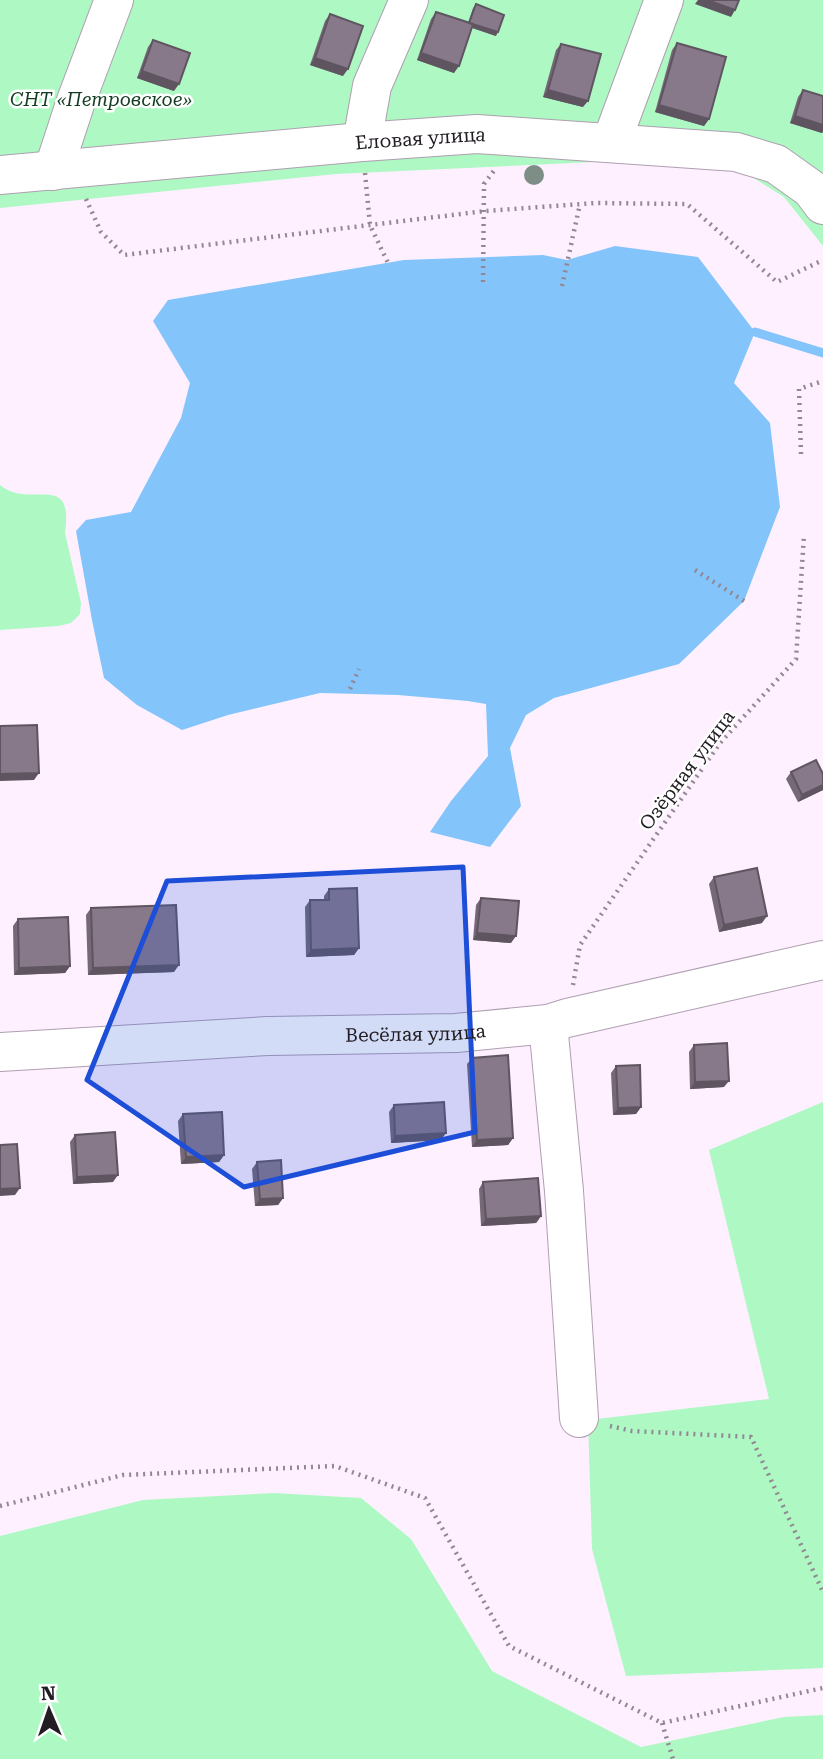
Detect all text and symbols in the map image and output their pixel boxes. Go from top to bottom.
park label: СНТ «Петровское» [10,88,192,111]
street label: Еловая улица [354,122,487,154]
street label: Озёрная улица [634,705,740,834]
street label: Весёлая улица [345,1019,487,1046]
north arrow [14,1675,84,1745]
text: N [41,1682,57,1705]

